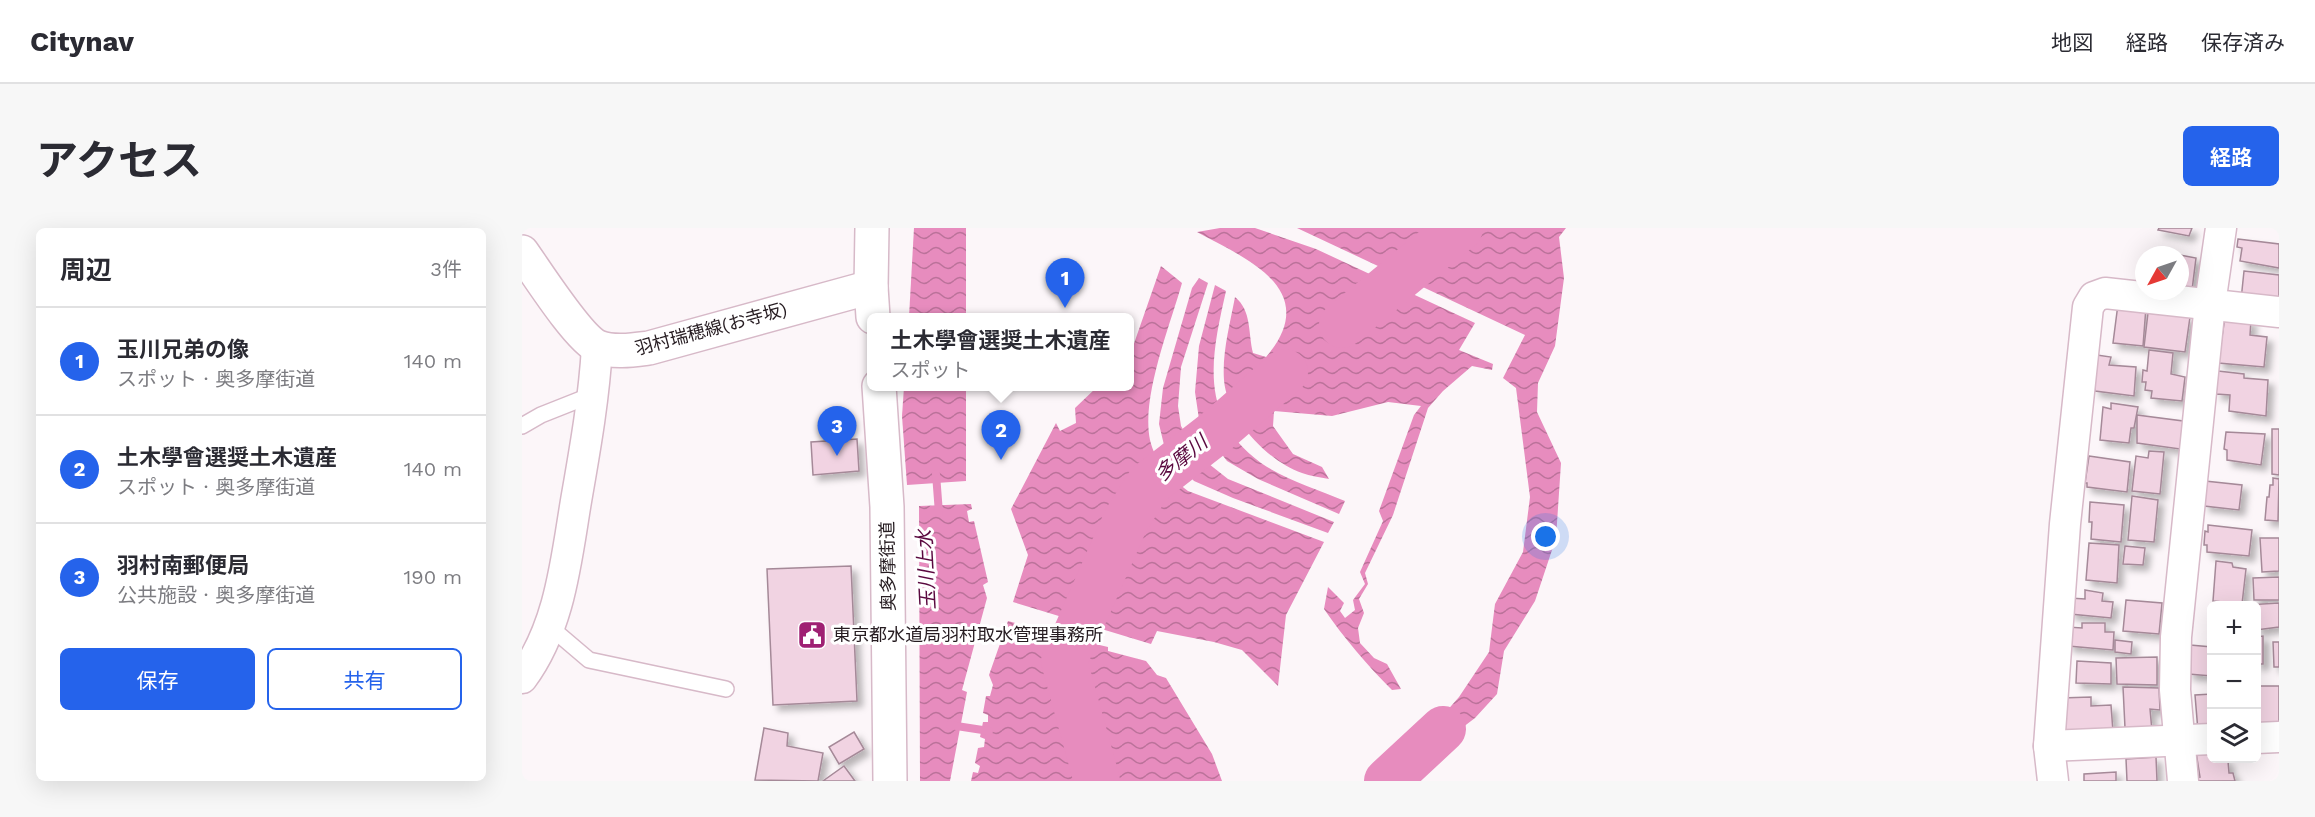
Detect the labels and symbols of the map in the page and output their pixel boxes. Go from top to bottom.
north arrow [2135,246,2189,300]
pin: 1 [1046,259,1084,308]
street label: 羽村瑞穂線(お寺坂) [633,298,789,359]
pin: 3 [818,406,856,456]
pin: 2 [982,410,1020,460]
water label: 多摩川 [1150,429,1213,486]
street label: 奥多摩街道 [876,521,899,611]
your location [1531,522,1560,551]
water label: 玉川上水 [912,527,940,611]
public building icon: 東京都水道局羽村取水管理事務所 [796,619,828,651]
place label: 東京都水道局羽村取水管理事務所 [833,624,1103,645]

